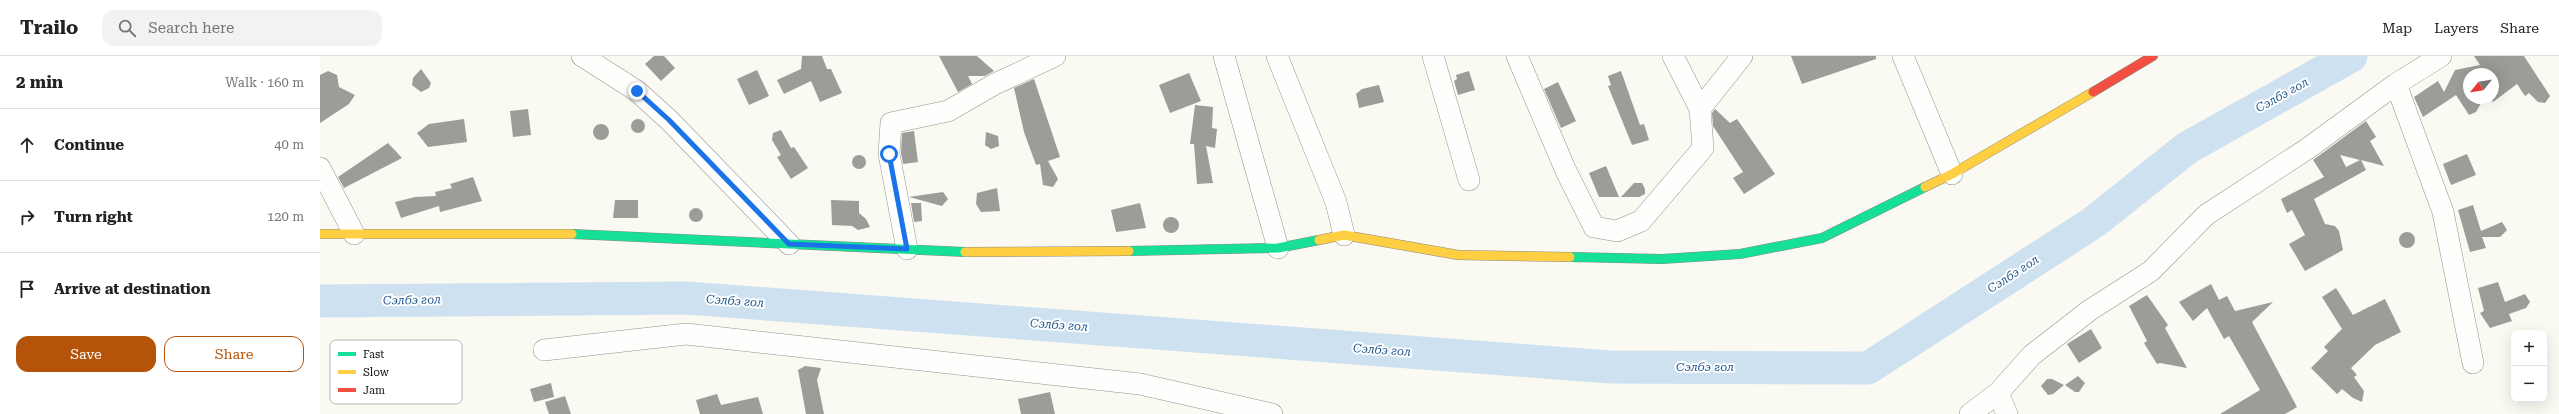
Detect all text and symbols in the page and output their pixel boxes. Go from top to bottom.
search box [102,10,382,46]
text: Trailo [20,16,78,39]
icon: search [116,17,138,39]
text: Search here [148,19,234,37]
text: Map [2382,20,2412,36]
text: Layers [2434,20,2478,36]
text: Share [2500,20,2539,36]
north arrow [2463,68,2499,104]
text: 2 min [16,72,63,92]
text: Walk · 160 m [225,75,304,90]
water label: Сэлбэ гол [2253,75,2311,115]
route end [628,82,646,100]
icon: ahead [16,134,38,156]
text: Continue [54,136,124,154]
text: 40 m [274,137,304,152]
route start [880,145,898,163]
icon: right [16,206,38,228]
text: Turn right [54,208,133,226]
text: 120 m [267,209,304,224]
water label: Сэлбэ гол [1985,252,2041,296]
icon: arrive [16,278,38,300]
text: Arrive at destination [54,280,210,298]
water label: Сэлбэ гол [383,292,441,308]
water label: Сэлбэ гол [706,292,764,310]
water label: Сэлбэ гол [1030,316,1088,334]
map controls [2511,330,2547,402]
button: + [2511,330,2547,366]
button: Save [16,336,156,372]
button: Share [164,336,304,372]
legend [330,340,462,404]
water label: Сэлбэ гол [1353,341,1411,359]
text: Fast [363,348,384,361]
water label: Сэлбэ гол [1676,360,1734,374]
text: Slow [363,366,390,379]
button: − [2511,366,2547,402]
text: Jam [363,384,385,397]

